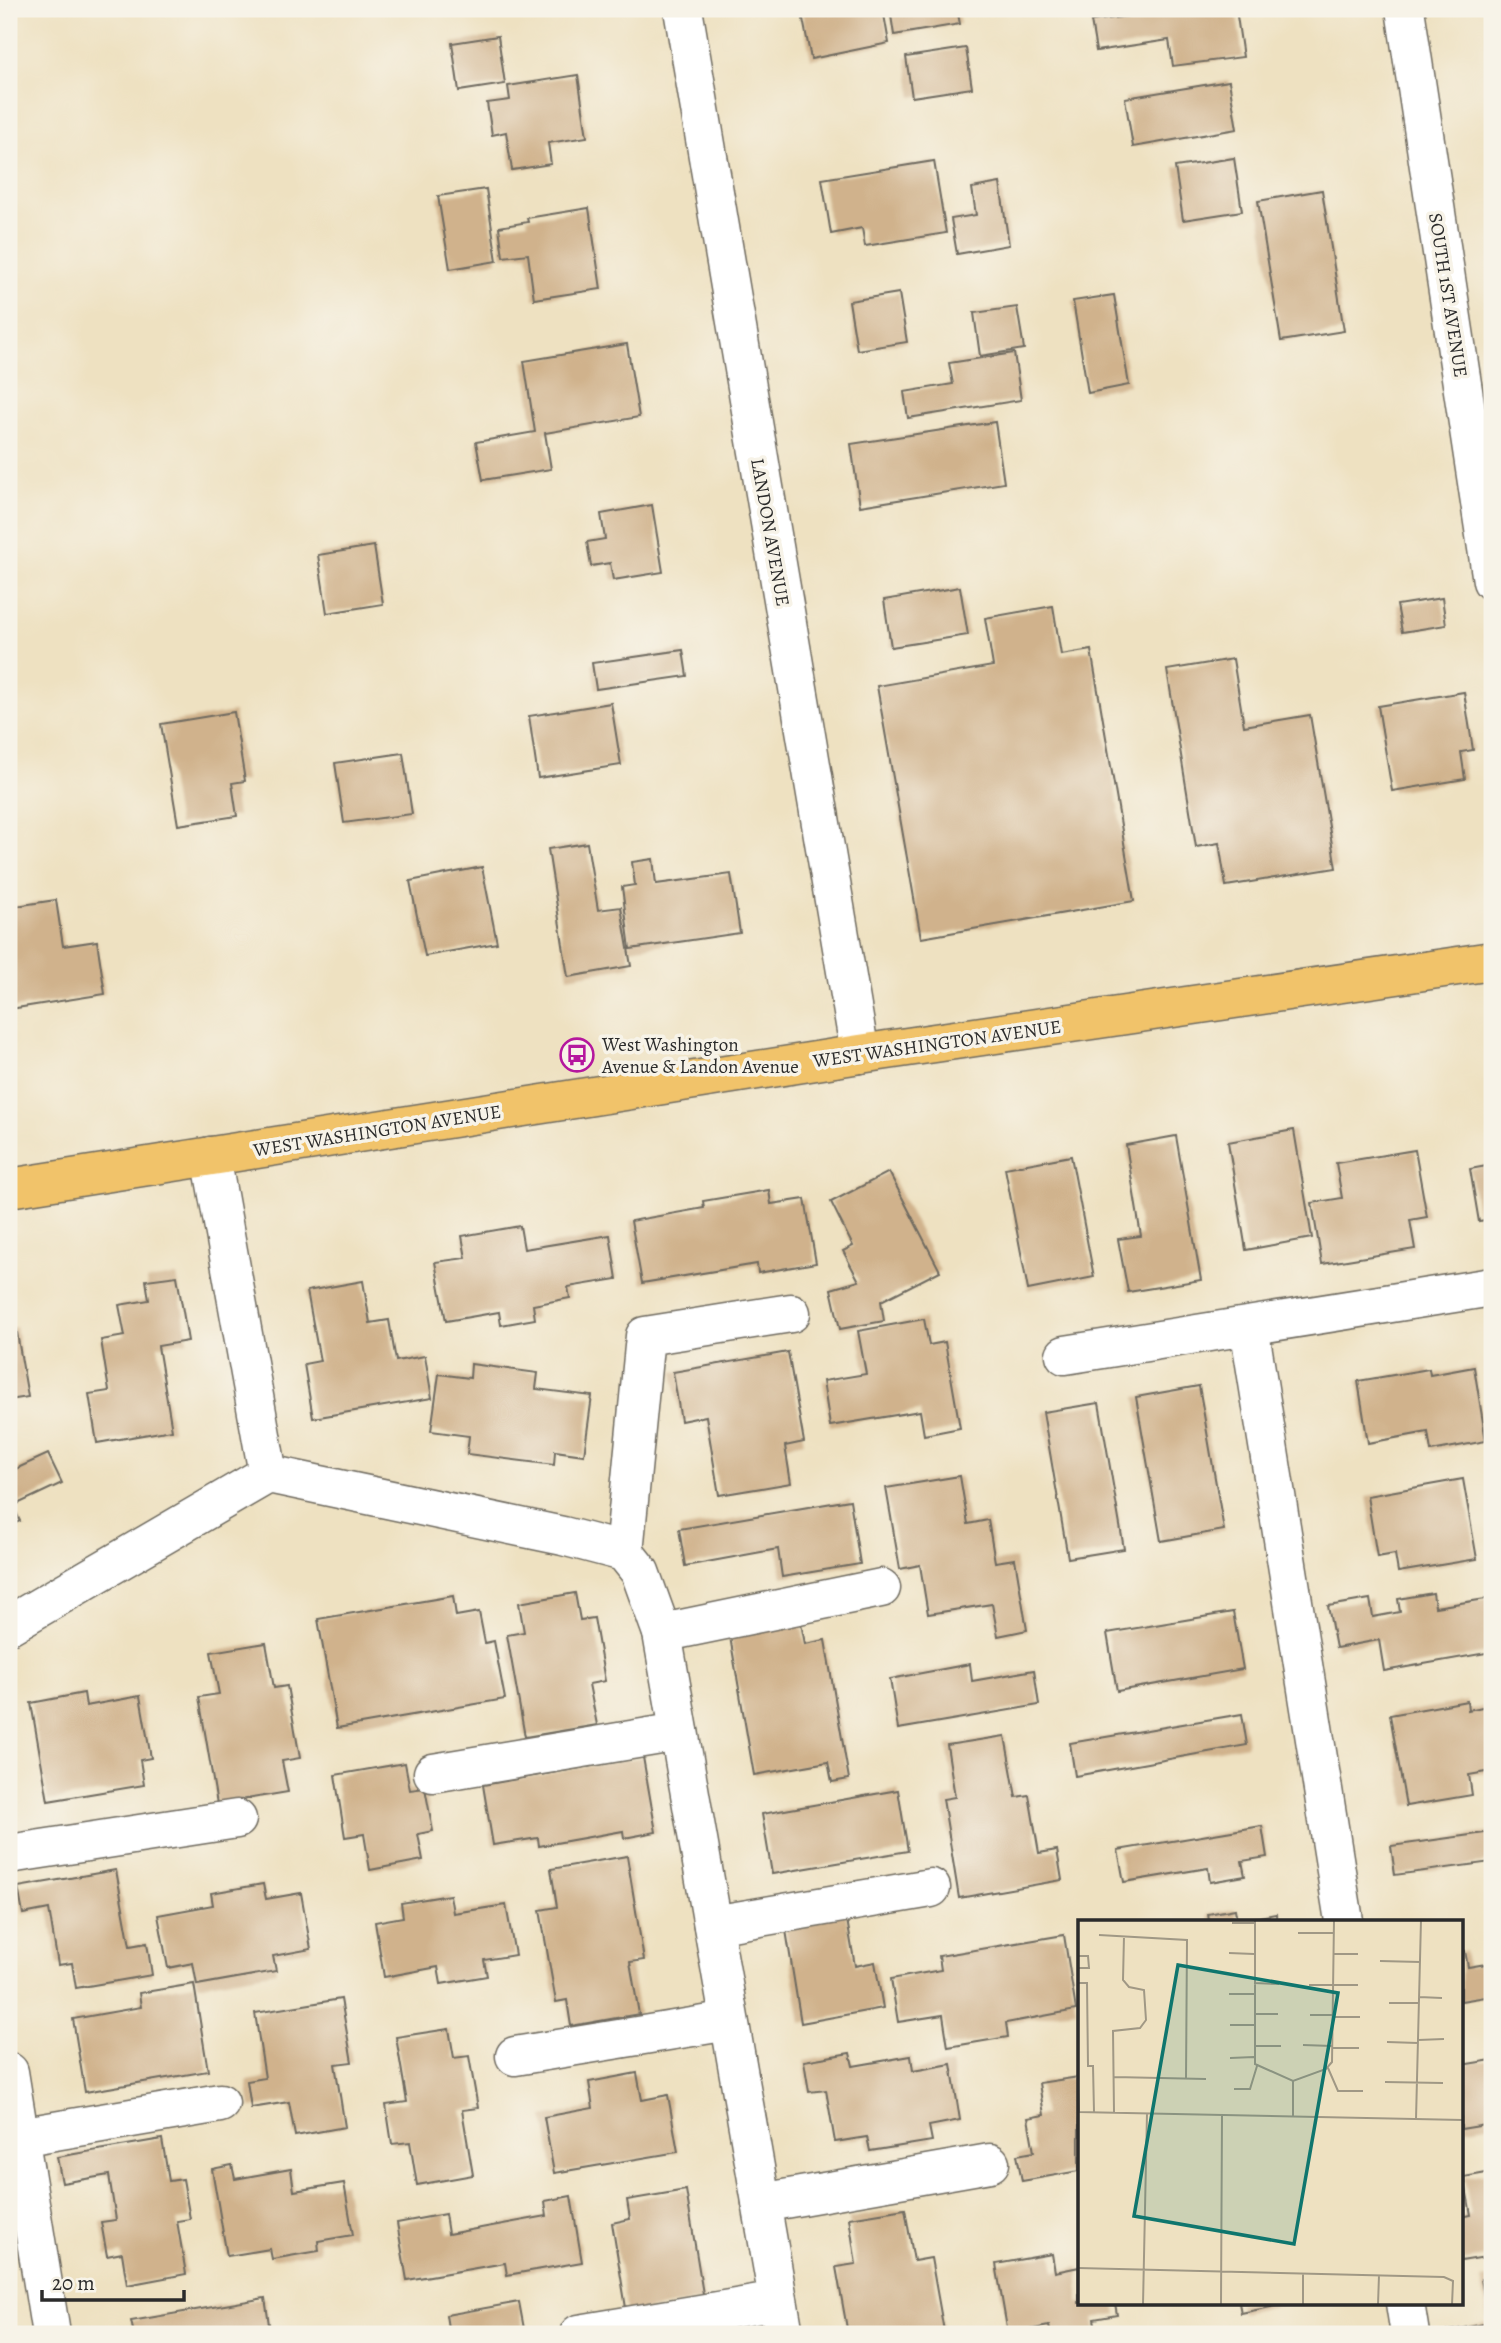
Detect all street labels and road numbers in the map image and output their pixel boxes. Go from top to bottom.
street label: SOUTH 1ST AVENUE [1422,211,1474,379]
street label: LANDON AVENUE [744,456,796,608]
street label: WEST WASHINGTON AVENUE [810,1014,1063,1074]
street label: WEST WASHINGTON AVENUE [250,1099,503,1164]

